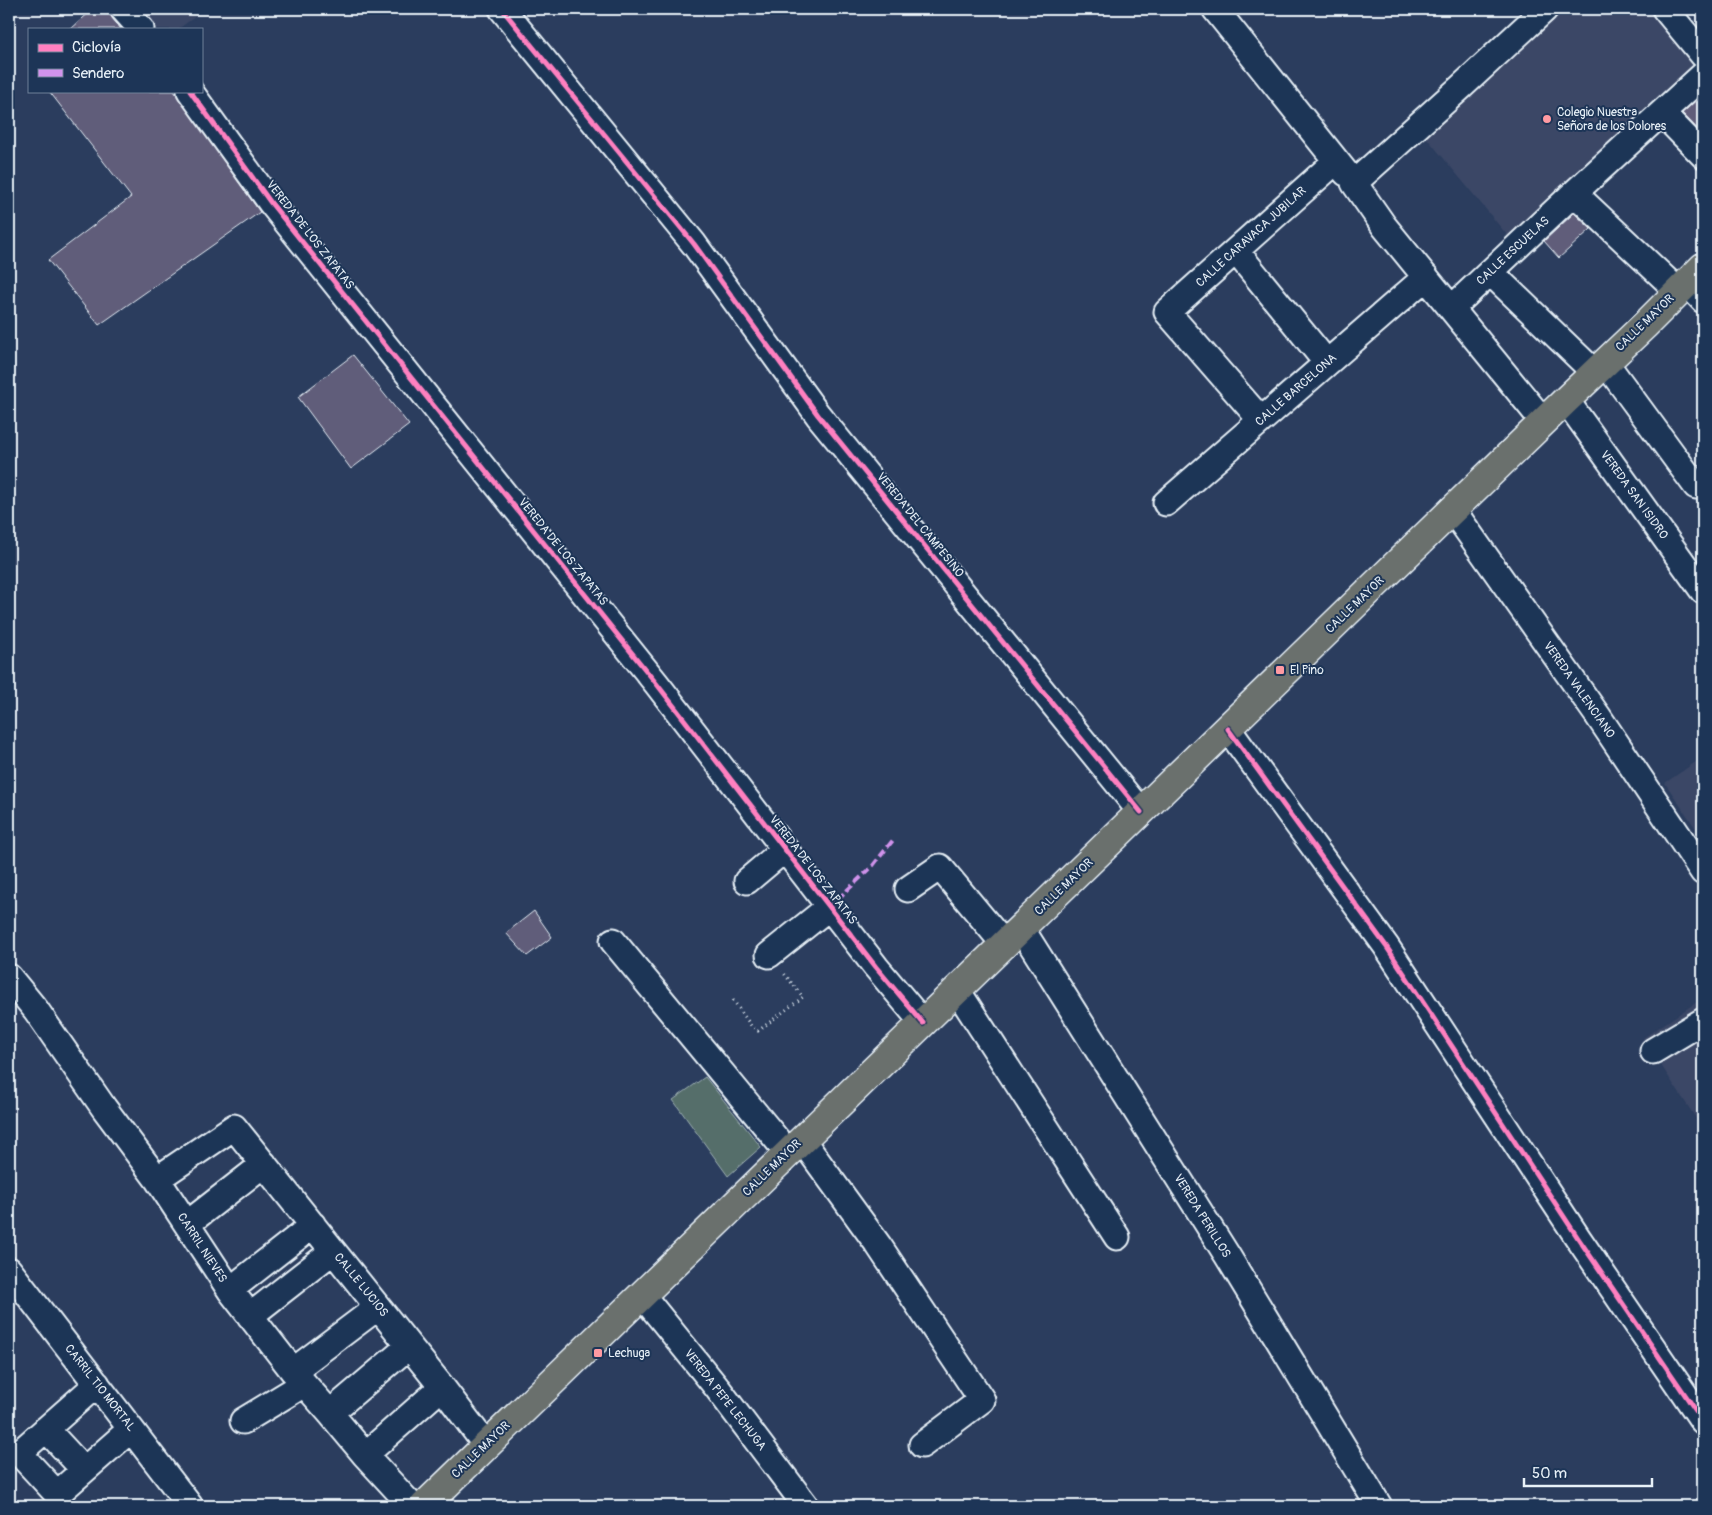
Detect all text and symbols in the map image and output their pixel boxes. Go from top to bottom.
legend [28,28,202,92]
text: Ciclovía [72,38,121,57]
text: Sendero [72,64,124,83]
place label: Colegio Nuestra Señora de los Dolores [1557,105,1667,134]
marker: Colegio Nuestra Señora de los Dolores [1541,113,1553,125]
street label: VEREDA DE LOS ZAPATAS [263,178,357,292]
street label: CALLE CARAVACA JUBILAR [1193,183,1309,290]
street label: CALLE ESCUELAS [1474,213,1552,289]
street label: CALLE MAYOR [1613,291,1677,355]
street label: CALLE BARCELONA [1252,350,1340,429]
street label: VEREDA SAN ISIDRO [1597,448,1671,543]
street label: VEREDA DEL CAMPESINO [873,470,967,581]
street label: VEREDA DE LOS ZAPATAS [515,495,611,609]
street label: CALLE MAYOR [1323,573,1387,637]
street label: VEREDA VALENCIANO [1540,639,1618,741]
place label: El Pino [1290,663,1324,678]
marker: El Pino [1274,664,1286,676]
street label: VEREDA DE LOS ZAPATAS [766,813,860,927]
street label: CALLE MAYOR [1032,855,1096,919]
street label: CALLE MAYOR [740,1136,804,1200]
street label: VEREDA PERILLOS [1170,1171,1234,1261]
street label: CARRIL NIEVES [174,1210,230,1286]
street label: CALLE LUCIOS [331,1250,391,1320]
street label: CARRIL TIO MORTAL [61,1342,139,1435]
place label: Lechuga [608,1346,650,1361]
street label: VEREDA PEPE LECHUGA [681,1346,769,1454]
marker: Lechuga [592,1347,604,1359]
street label: CALLE MAYOR [449,1418,513,1482]
scale bar [1524,1455,1652,1487]
text: 50 m [1532,1464,1567,1483]

